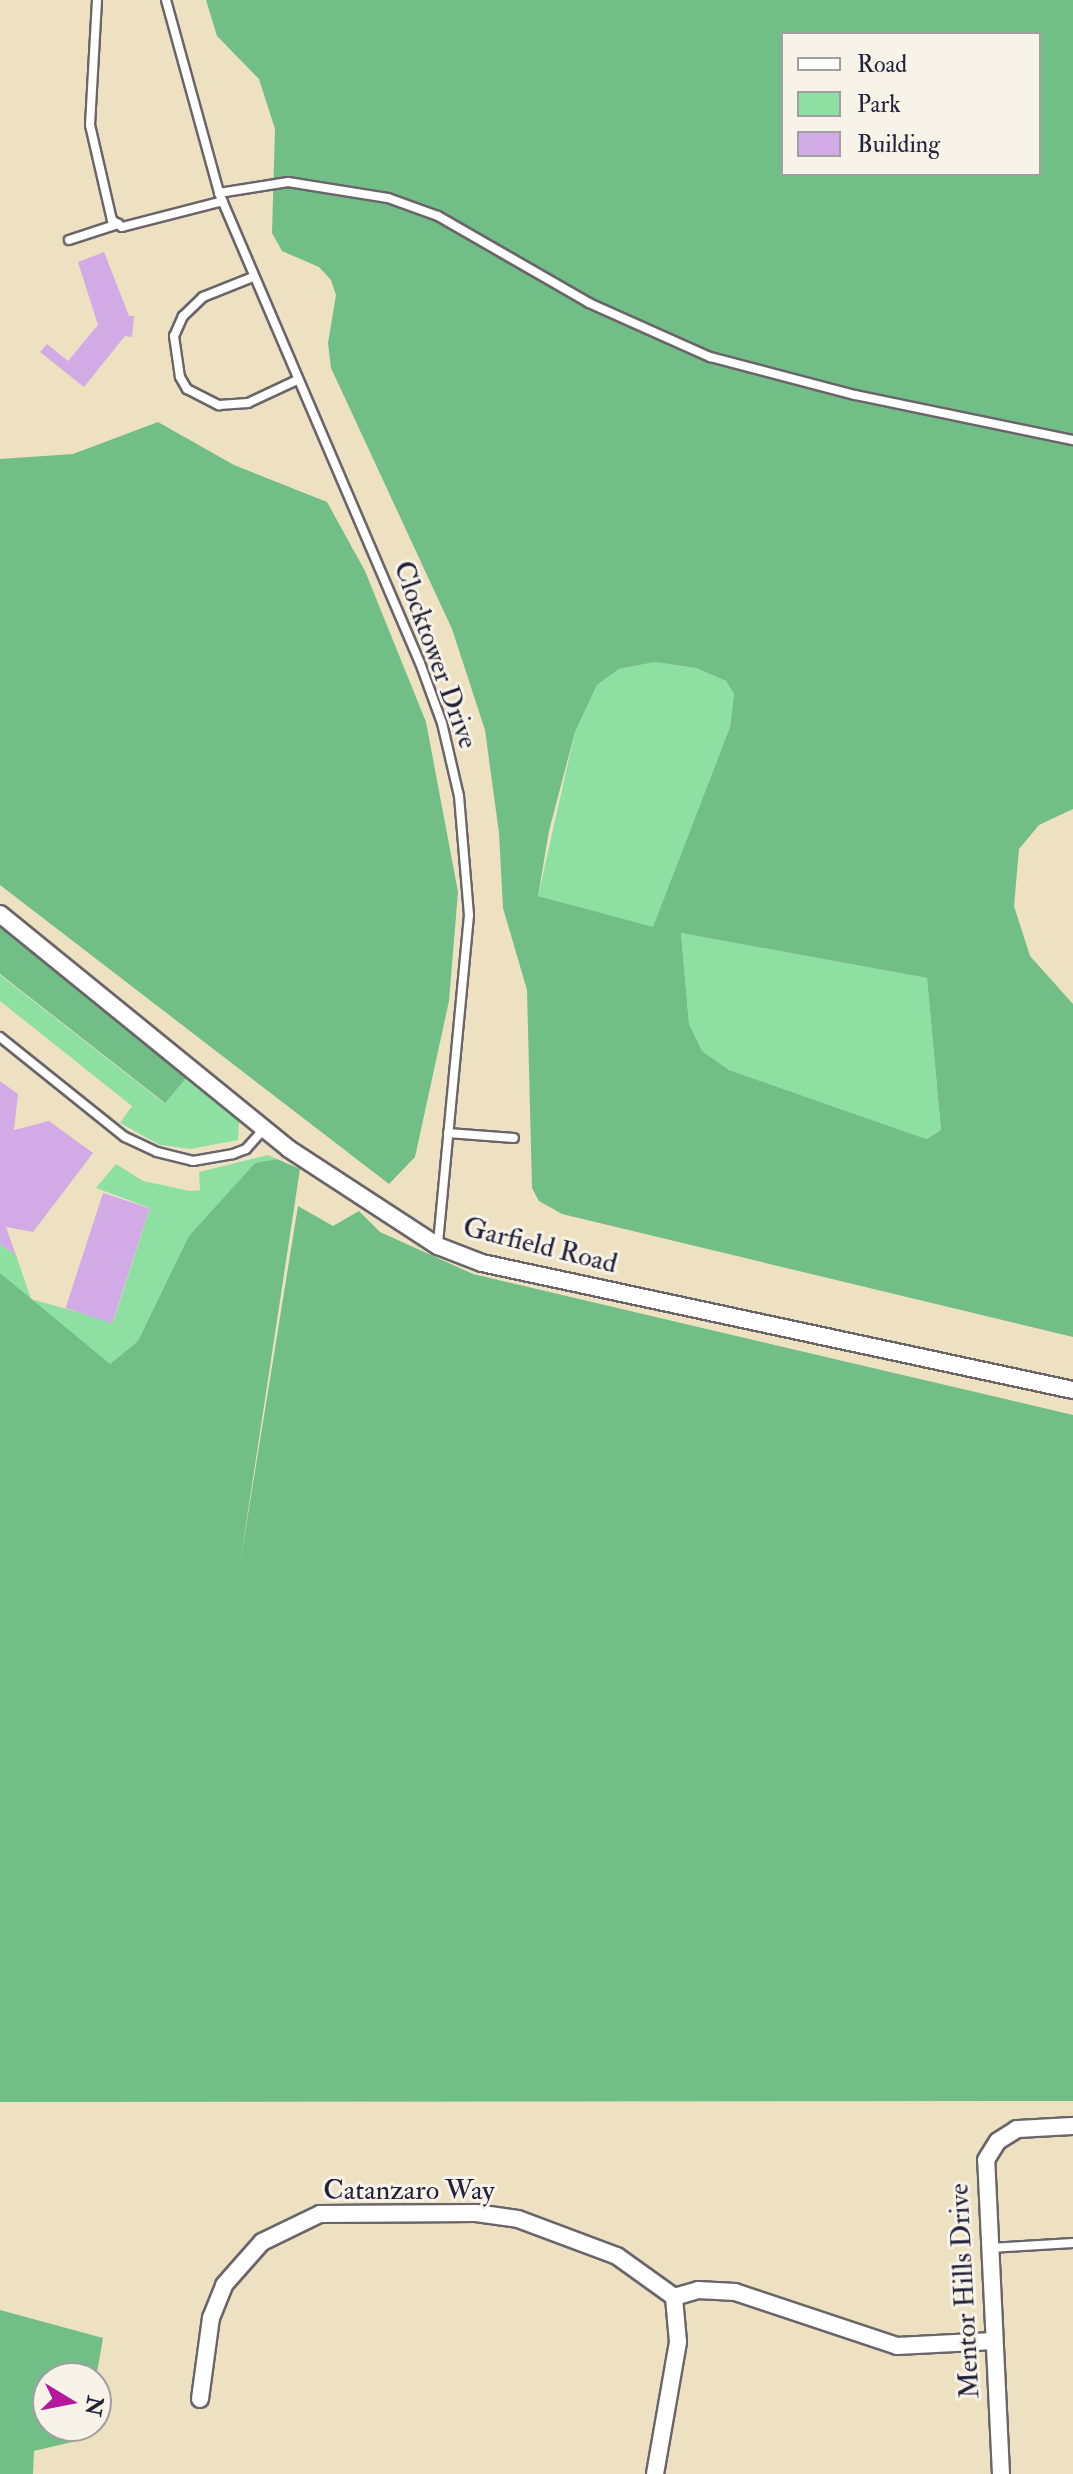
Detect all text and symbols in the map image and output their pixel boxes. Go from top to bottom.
legend [781,32,1041,176]
text: Road [857,49,907,80]
text: Park [857,89,901,120]
text: Building [857,129,940,160]
street label: Clocktower Drive [386,557,484,753]
street label: Garfield Road [459,1211,621,1281]
street label: Catanzaro Way [323,2174,495,2208]
street label: Mentor Hills Drive [943,2182,987,2400]
north arrow [32,2362,112,2442]
text: N [78,2394,109,2418]

